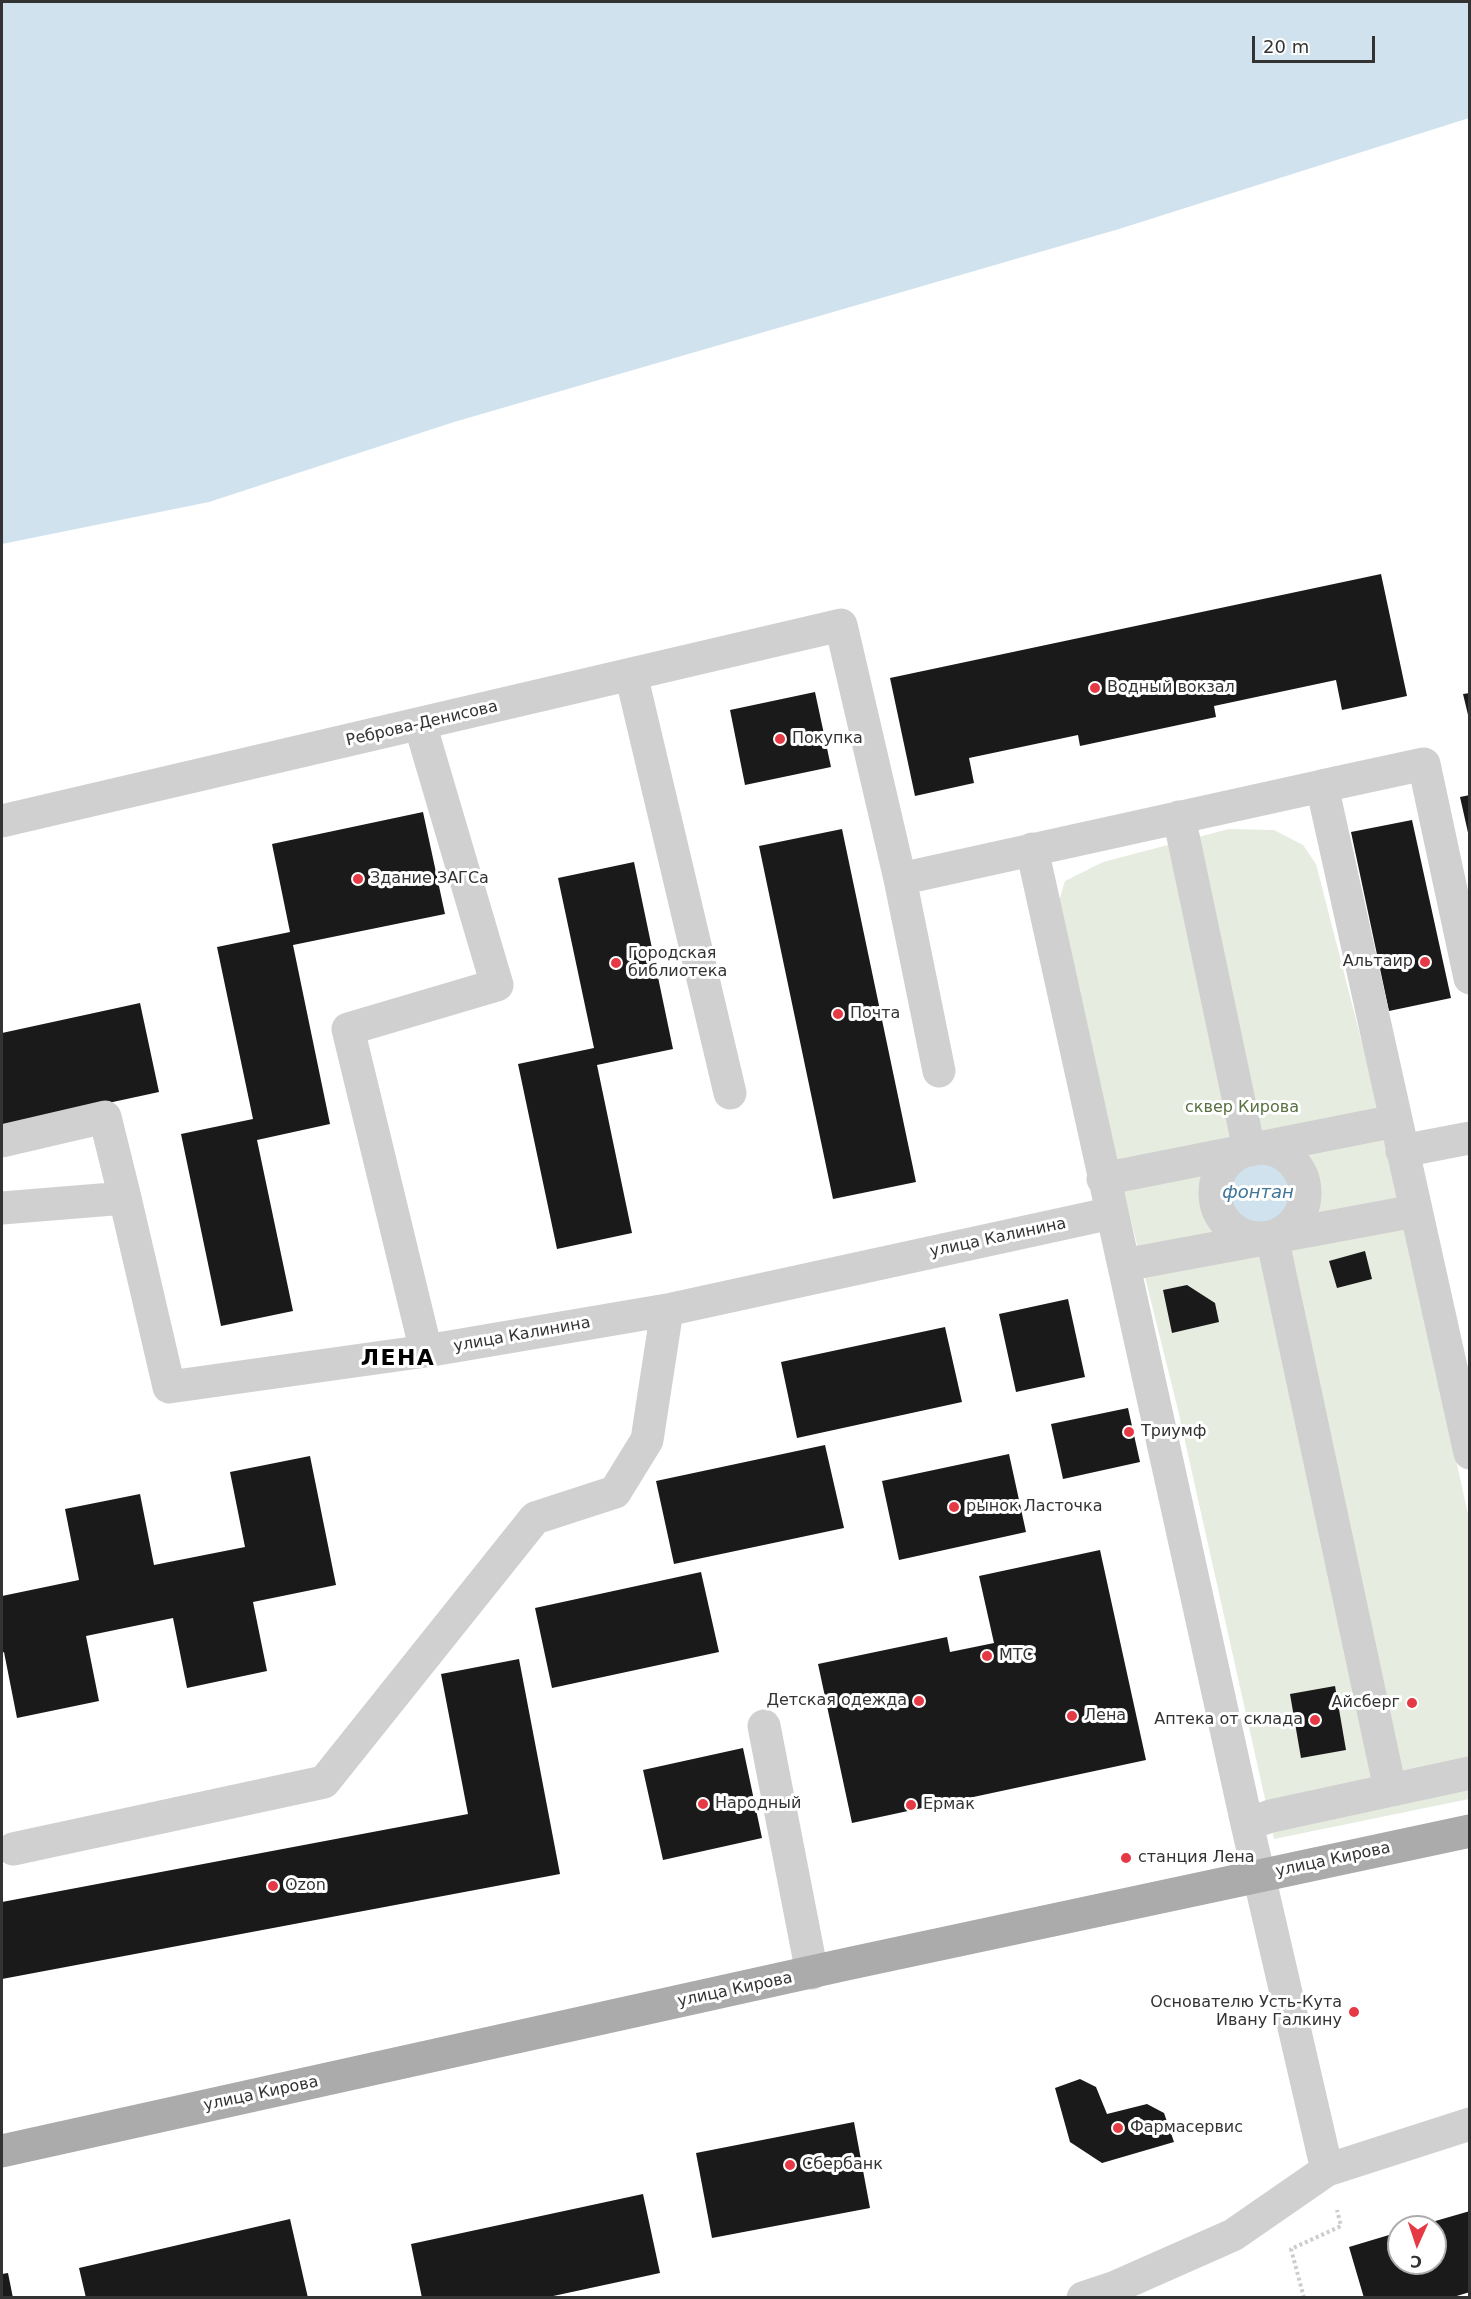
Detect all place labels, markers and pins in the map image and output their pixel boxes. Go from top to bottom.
place label: Водный вокзал [1107,678,1235,698]
marker: Водный вокзал [1088,681,1102,695]
place label: Покупка [792,729,863,749]
marker: Покупка [773,732,787,746]
place label: Здание ЗАГСа [370,869,489,889]
marker: Здание ЗАГСа [351,872,365,886]
place label: Городская библиотека [628,944,727,982]
place label: Альтаир [1343,952,1413,972]
marker: Альтаир [1418,955,1432,969]
marker: Городская библиотека [609,956,623,970]
place label: Почта [850,1004,900,1024]
marker: Почта [831,1007,845,1021]
place label: Триумф [1141,1422,1207,1442]
marker: Триумф [1122,1425,1136,1439]
place label: рынок Ласточка [966,1497,1102,1517]
marker: рынок Ласточка [947,1500,961,1514]
place label: МТС [999,1646,1034,1666]
marker: МТС [980,1649,994,1663]
place label: Детская одежда [766,1691,907,1711]
place label: Айсберг [1332,1693,1400,1713]
marker: Детская одежда [912,1694,926,1708]
marker: Айсберг [1405,1696,1419,1710]
place label: Лена [1084,1706,1126,1726]
marker: Лена [1065,1709,1079,1723]
place label: Аптека от склада [1154,1710,1303,1730]
marker: Аптека от склада [1308,1713,1322,1727]
place label: Народный [715,1794,801,1814]
place label: Ермак [923,1795,975,1815]
marker: Народный [696,1797,710,1811]
marker: Ермак [904,1798,918,1812]
place label: станция Лена [1138,1848,1255,1868]
marker: станция Лена [1119,1851,1133,1865]
place label: Ozon [285,1876,326,1896]
marker: Ozon [266,1879,280,1893]
place label: Основателю Усть-Кута Ивану Галкину [1150,1993,1342,2031]
marker: Основателю Усть-Кута Ивану Галкину [1347,2005,1361,2019]
place label: Фармасервис [1130,2118,1243,2138]
marker: Фармасервис [1111,2121,1125,2135]
place label: Сбербанк [802,2155,883,2175]
marker: Сбербанк [783,2158,797,2172]

